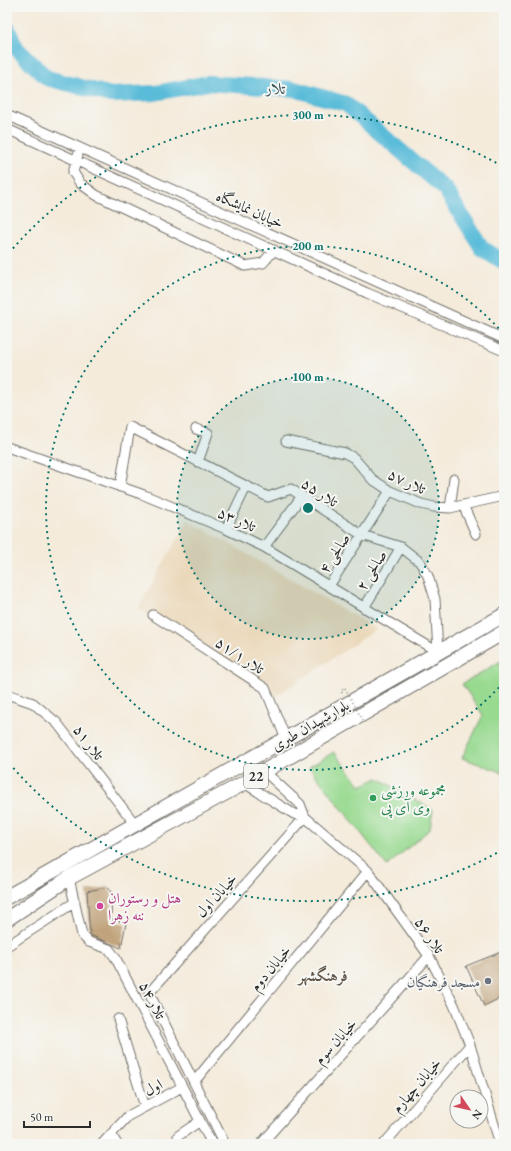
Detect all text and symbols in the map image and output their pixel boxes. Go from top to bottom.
water label: تلار [264,77,287,99]
text: 300 m [292,107,324,123]
street label: خیابان نمایشگاه [213,186,287,232]
text: 200 m [292,238,324,254]
text: 100 m [292,369,324,385]
street label: تلار ۵۷ [385,464,429,498]
street label: تلار ۵۵ [298,473,342,511]
centre of rings [301,501,315,515]
street label: تلار ۵۳ [215,502,259,536]
street label: صالحی ۴ [314,529,355,578]
street label: صالحی ۲ [352,546,392,595]
street label: تلار ۵۱/۱ [212,632,268,678]
street label: بلوارشهیدان طبری [268,695,353,756]
street label: تلار ۵۱ [69,720,109,764]
road number: 22 [244,764,268,788]
place label: مجموعه ورزشی وی آی پی [381,780,446,819]
marker: مجموعه ورزشی وی آی پی [368,793,378,803]
street label: خیابان اول [191,869,241,921]
place label: هتل و رستوران ننه زهرا [108,888,181,925]
marker: هتل و رستوران ننه زهرا [95,901,105,911]
street label: تلار ۵۶ [411,913,449,957]
street label: خیابان دوم [245,941,298,997]
district label: فرهنگشهر [296,965,348,986]
place label: مسجد فرهنگیان [407,972,480,992]
marker: مسجد فرهنگیان [483,976,493,986]
street label: تلار ۵۴ [136,978,171,1022]
street label: خیابان سوم [309,1014,364,1071]
street label: خیابان چهارم [387,1054,448,1119]
street label: اول [140,1074,166,1100]
north arrow [449,1089,489,1129]
scale bar [24,1103,90,1129]
text: N [469,1107,486,1122]
text: 50 m [30,1109,54,1125]

